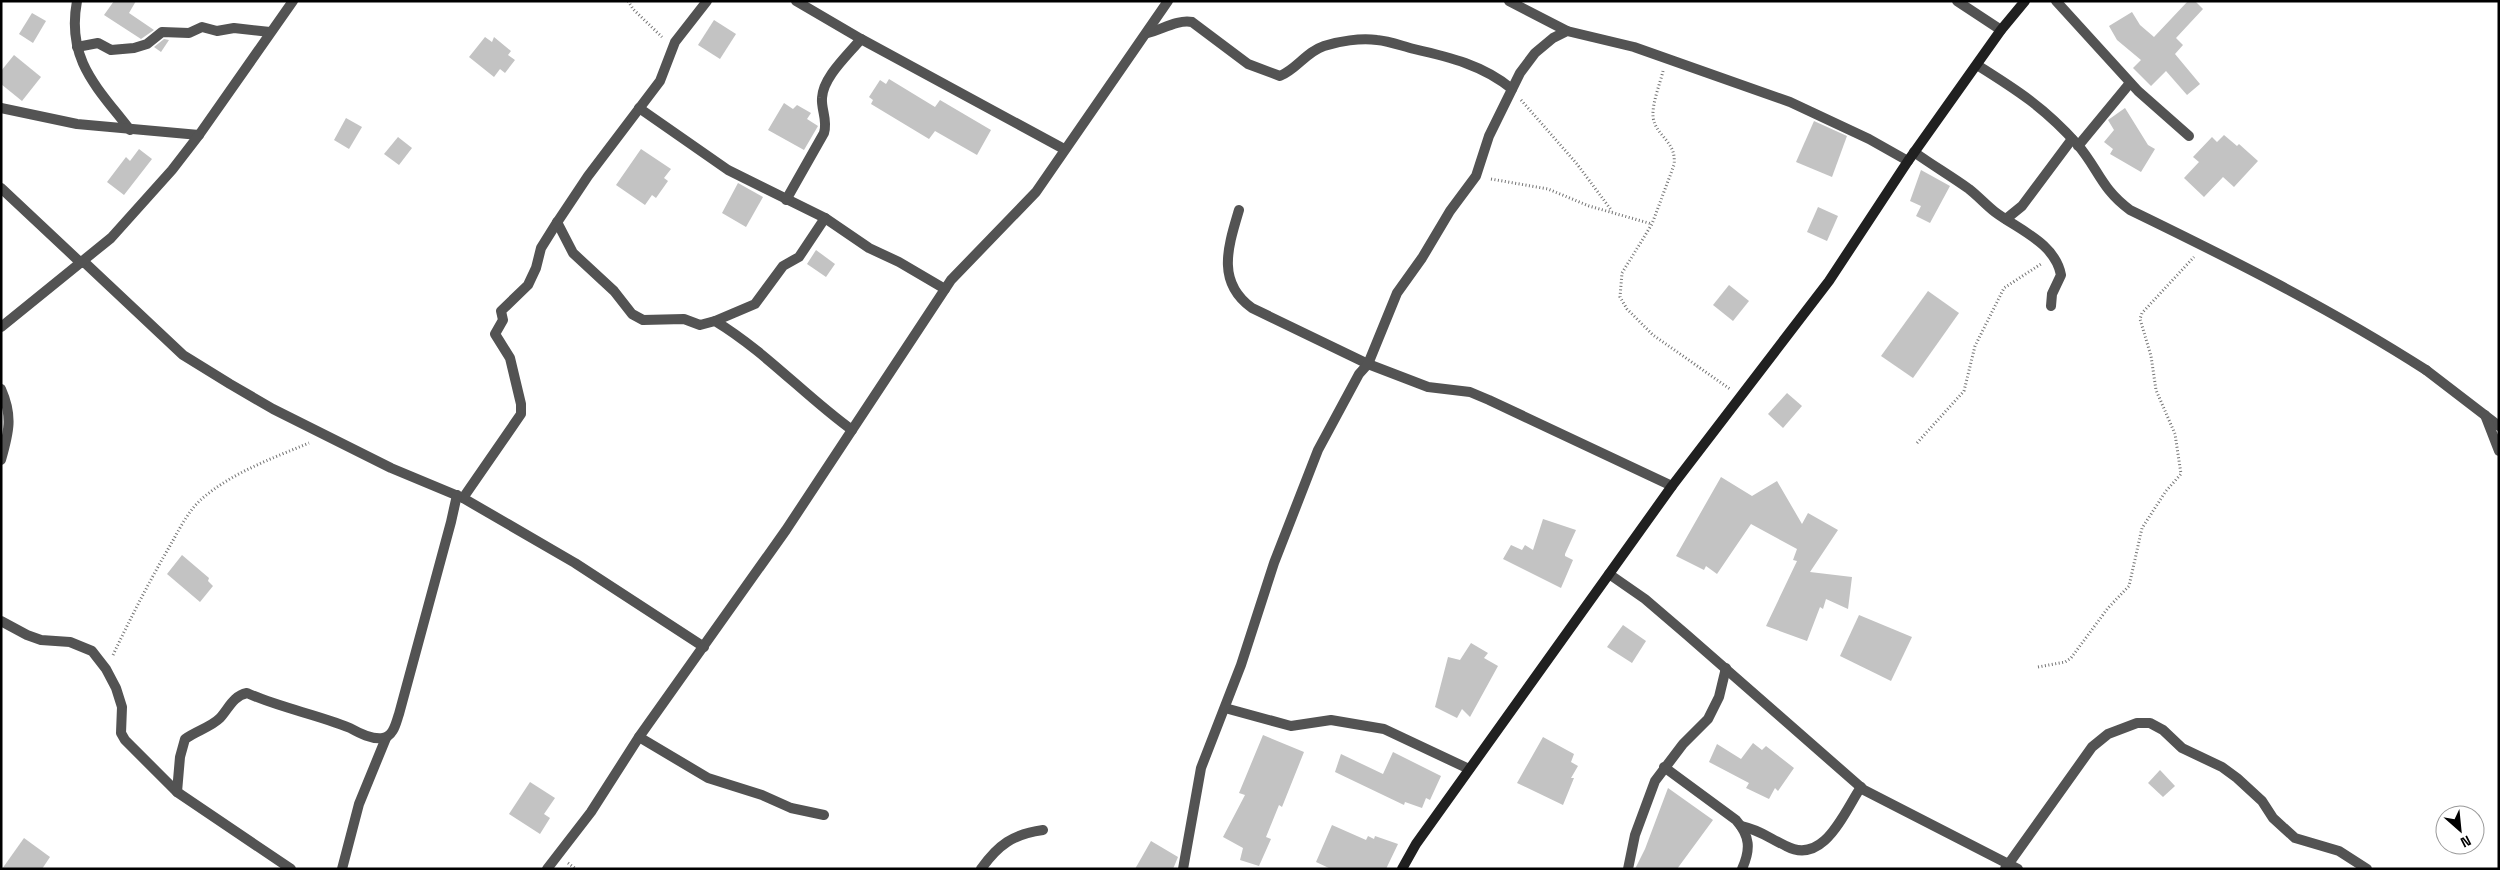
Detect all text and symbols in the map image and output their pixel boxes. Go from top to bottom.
north arrow [2435,805,2485,855]
text: N [2458,831,2474,852]

